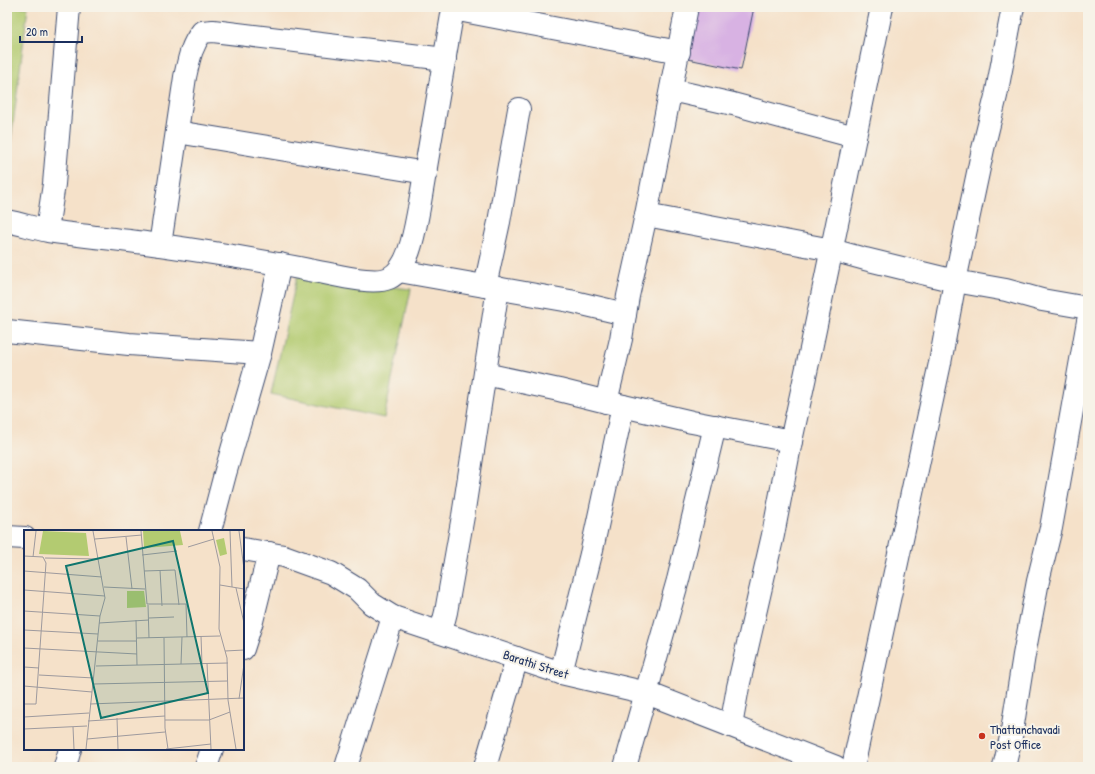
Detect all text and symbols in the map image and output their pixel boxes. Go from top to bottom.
scale bar [20,18,82,44]
text: 20 m [26,23,48,40]
inset map [24,530,244,750]
street label: Barathi Street [501,645,572,683]
place label: Thattanchavadi Post Office [990,720,1060,753]
marker: Thattanchavadi Post Office [977,731,987,741]

